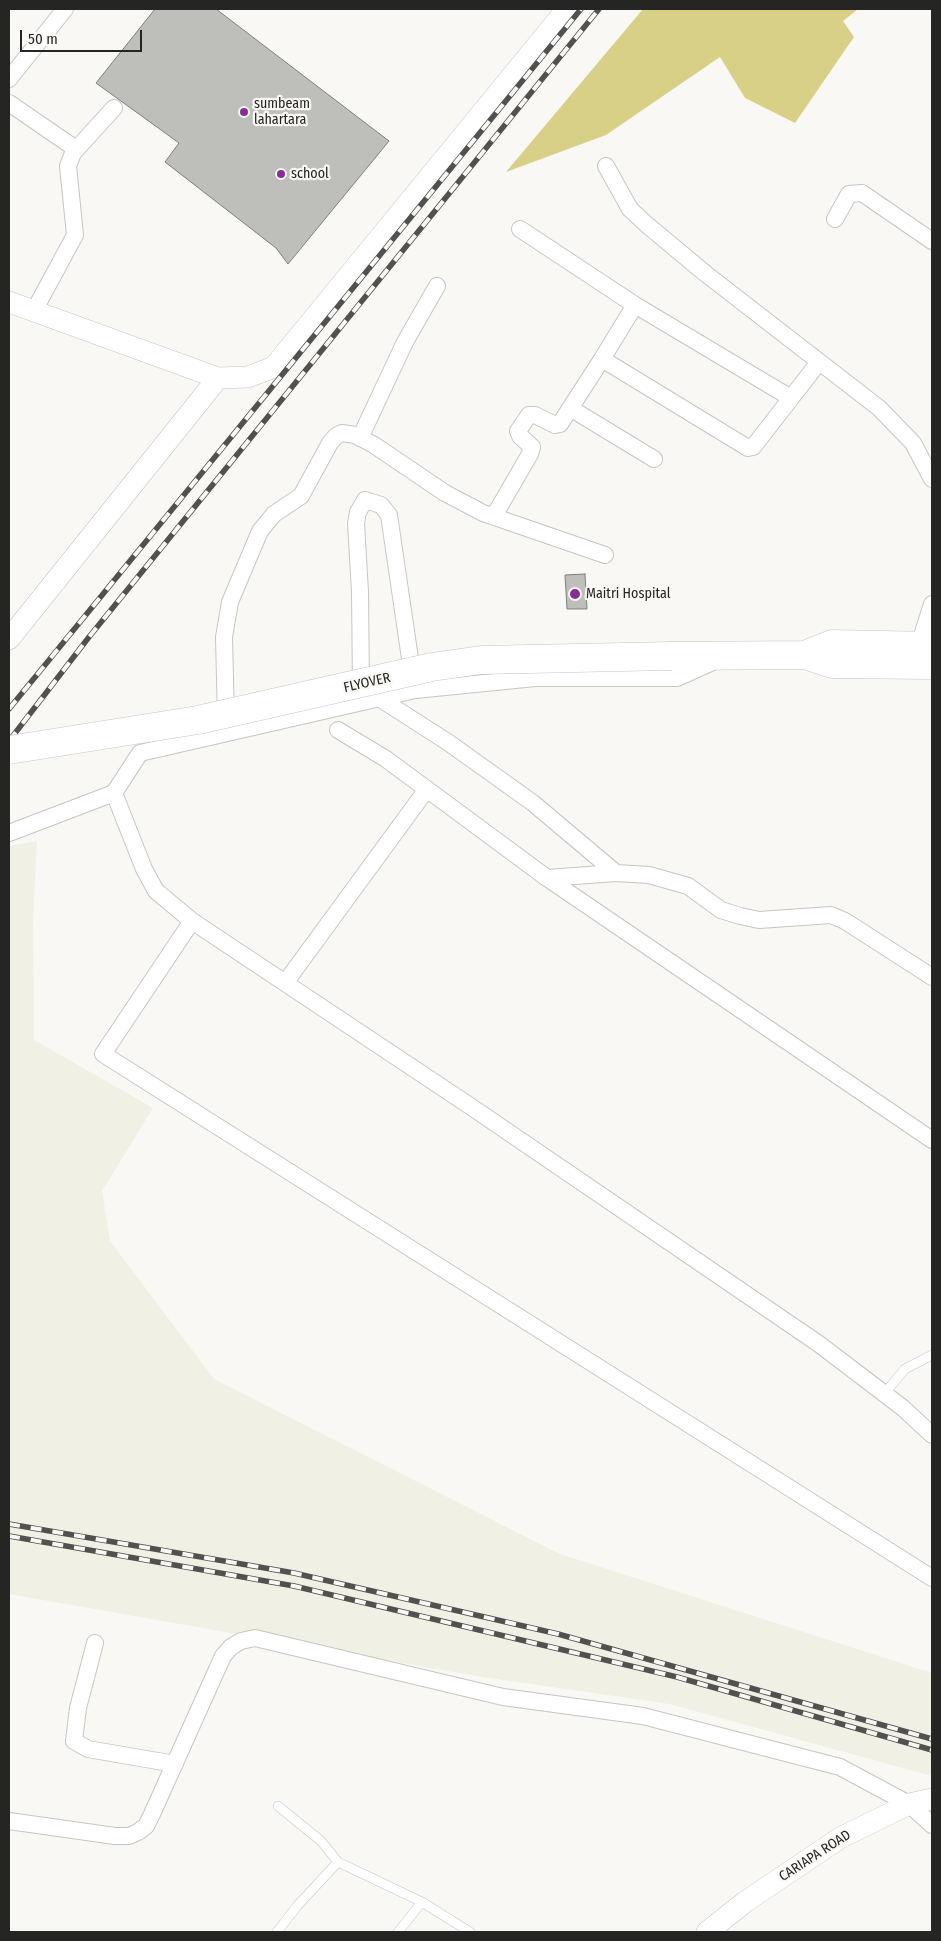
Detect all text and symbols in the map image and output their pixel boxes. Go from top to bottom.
scale bar [22,20,145,52]
text: 50 m [28,30,58,48]
place label: sumbeam lahartara [254,96,310,128]
marker: sumbeam lahartara [238,106,250,118]
place label: school [291,166,329,182]
marker: school [275,168,287,180]
place label: Maitri Hospital [586,586,670,602]
marker: Maitri Hospital [568,587,582,601]
street label: FLYOVER [342,669,392,697]
street label: CARIAPA ROAD [776,1827,854,1885]

